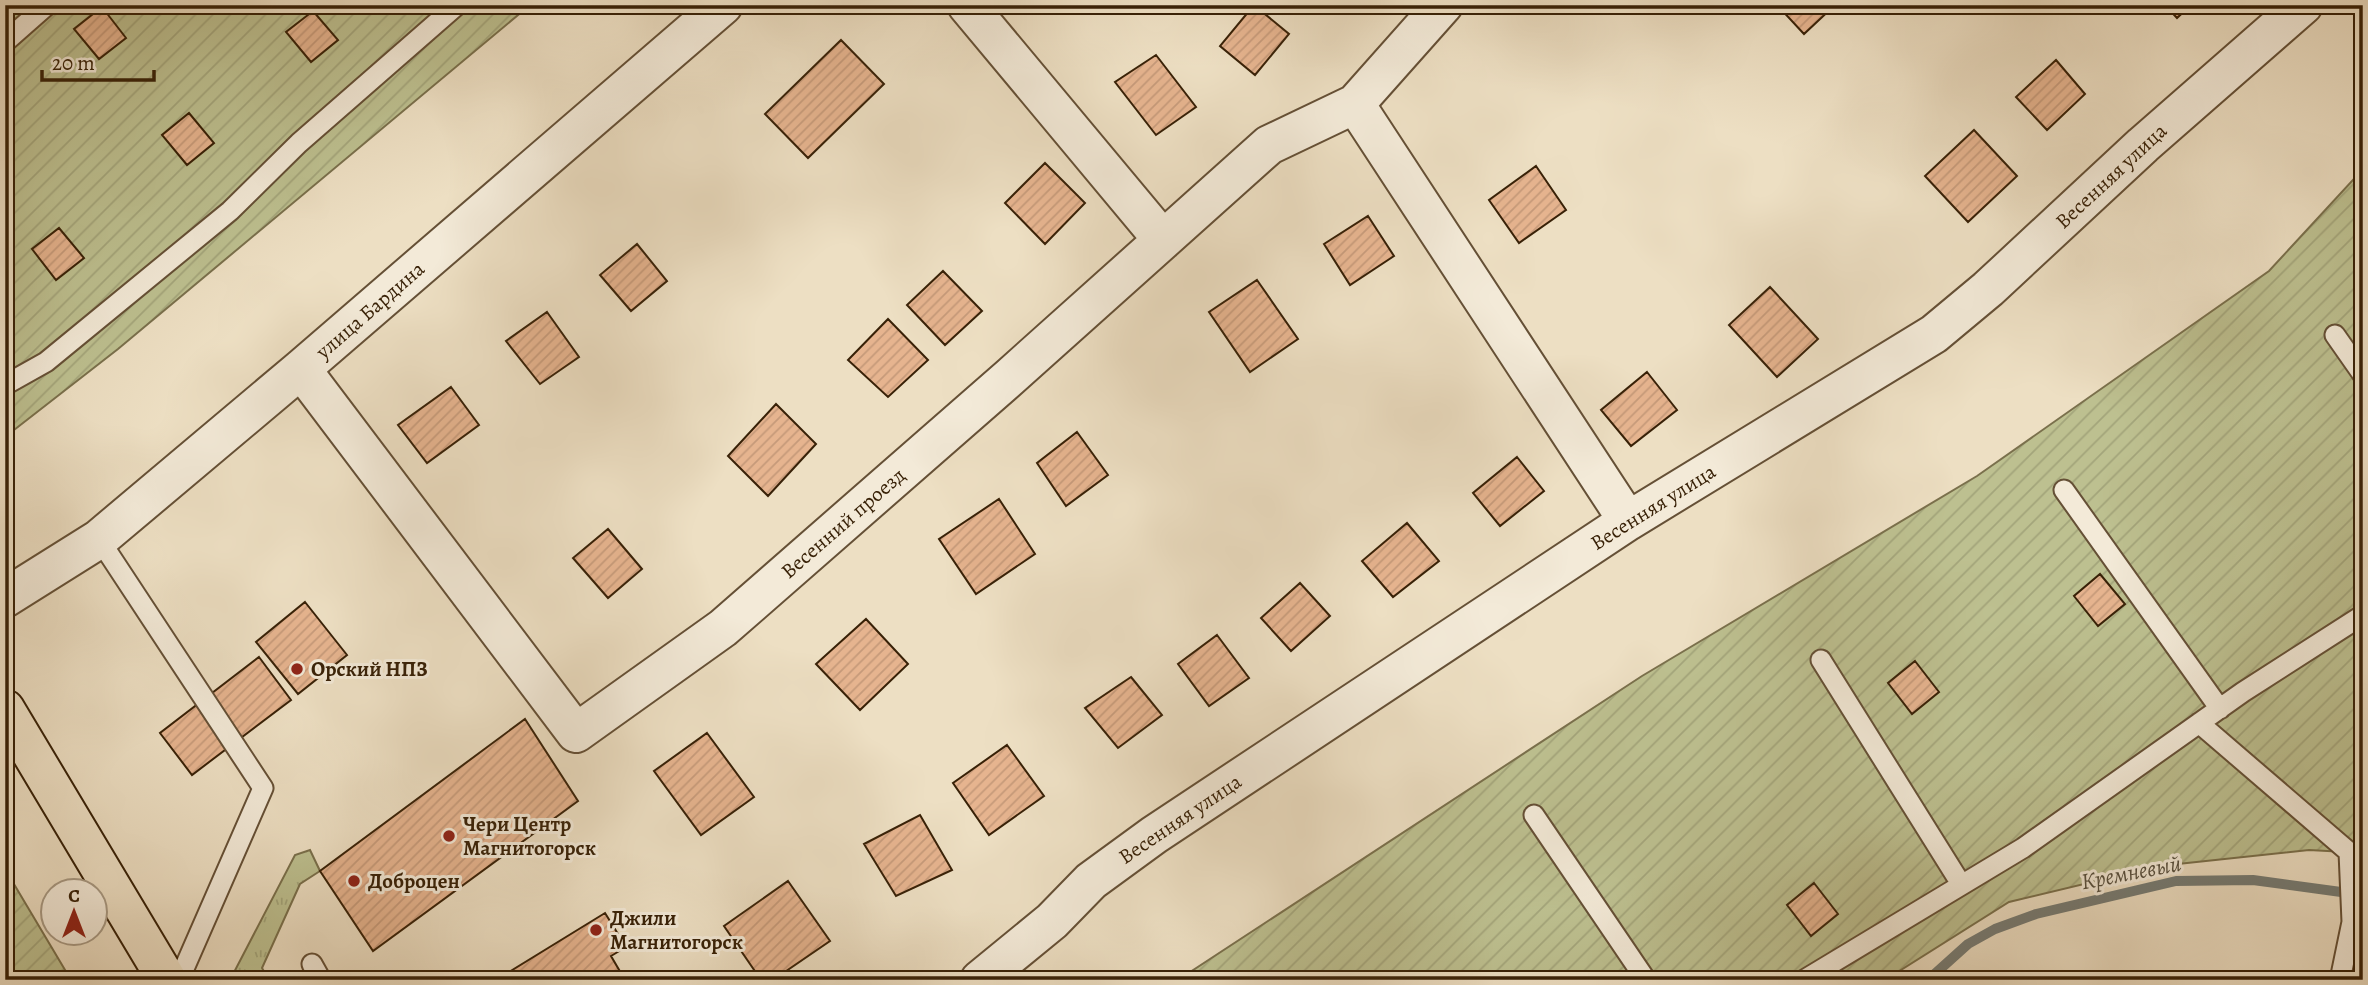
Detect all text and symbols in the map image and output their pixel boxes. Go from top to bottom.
scale bar [42,38,154,82]
text: 20 m [52,49,95,77]
street label: Весенняя улица [2049,117,2173,235]
street label: улица Бардина [309,255,431,366]
street label: Весенняя улица [1585,457,1721,557]
street label: Весенний проезд [775,461,911,585]
place label: Орский НПЗ [311,655,428,683]
marker: Орский НПЗ [289,661,305,677]
street label: Весенняя улица [1113,767,1247,871]
place label: Чери Центр Магнитогорск [463,810,596,862]
marker: Чери Центр Магнитогорск [441,828,457,844]
water label: Кремневый [2078,848,2184,897]
place label: Доброцен [368,867,460,895]
marker: Доброцен [346,873,362,889]
north arrow [38,876,108,946]
text: С [68,883,80,909]
place label: Джили Магнитогорск [610,904,743,956]
marker: Джили Магнитогорск [588,922,604,938]

